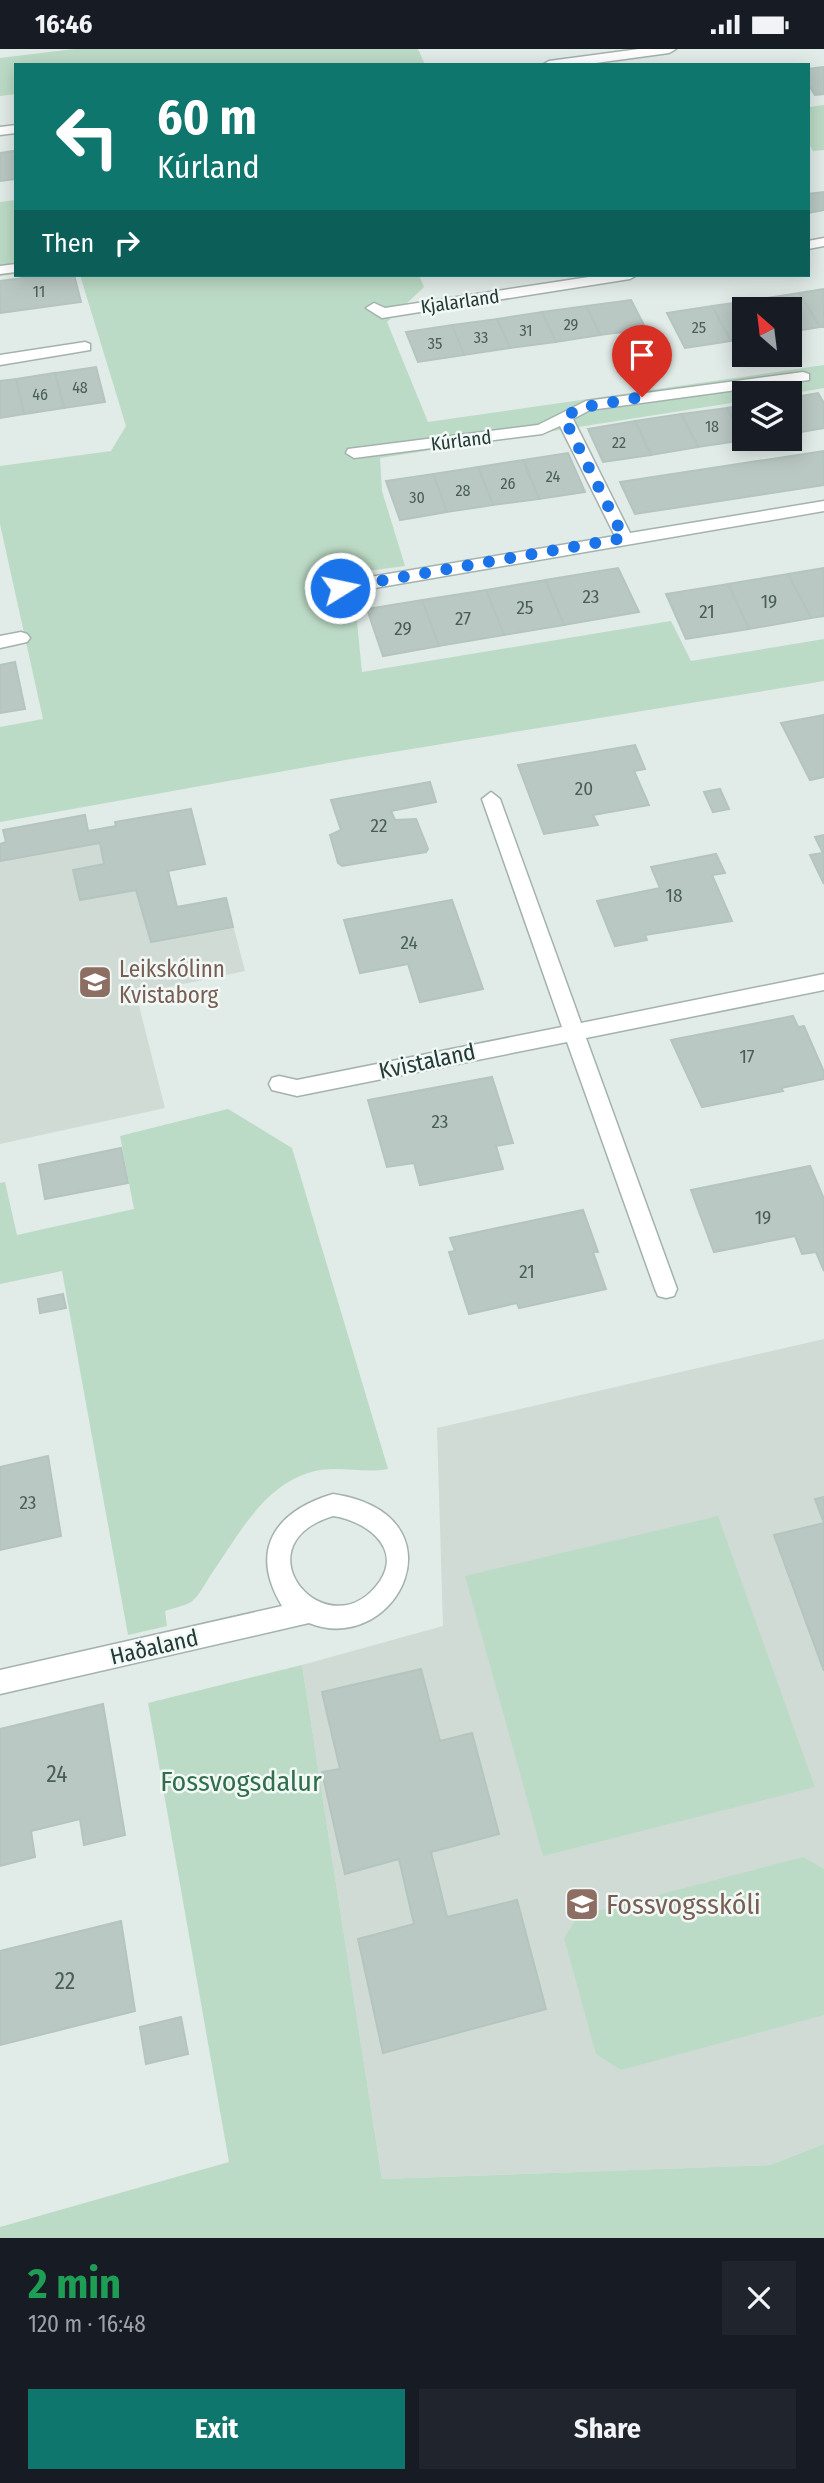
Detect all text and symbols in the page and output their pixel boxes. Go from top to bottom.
text: 16:46 [35,9,92,40]
text: 60 m [157,88,257,147]
icon: left [42,91,133,182]
text: Kúrland [157,148,260,186]
icon: right [108,224,146,262]
text: Then [42,228,94,259]
house number: 11 [33,282,45,301]
street label: Kjalarland [419,285,501,318]
north arrow [732,297,802,367]
map controls [732,297,802,451]
house number: 29 [564,315,579,334]
house number: 25 [692,318,706,337]
house number: 31 [519,321,533,340]
pin [612,325,672,397]
house number: 33 [474,328,488,347]
house number: 35 [428,334,442,353]
icon: arrive [623,336,661,374]
house number: 48 [72,378,88,397]
button: layers [732,381,802,451]
house number: 46 [32,385,48,404]
house number: 18 [705,417,719,436]
street label: Kúrland [429,425,493,456]
house number: 22 [612,433,626,452]
house number: 24 [546,467,560,486]
house number: 26 [501,474,516,493]
house number: 28 [455,481,471,500]
house number: 30 [409,488,425,507]
position arrow [303,551,377,625]
house number: 23 [583,585,599,608]
house number: 19 [761,590,777,613]
house number: 25 [516,596,534,619]
house number: 21 [699,600,715,623]
house number: 27 [455,607,471,630]
house number: 29 [394,617,412,640]
house number: 20 [575,777,593,800]
house number: 22 [371,814,387,837]
house number: 18 [666,884,682,907]
house number: 24 [400,931,418,954]
place label: Leikskólinn Kvistaborg [119,955,225,1009]
school or university icon: Leikskólinn Kvistaborg [76,963,114,1001]
street label: Kvistaland [376,1037,478,1085]
house number: 17 [739,1045,755,1068]
house number: 23 [432,1110,448,1133]
house number: 19 [755,1206,771,1229]
house number: 21 [519,1260,535,1283]
house number: 23 [20,1491,36,1514]
street label: Haðaland [107,1623,201,1671]
house number: 24 [47,1760,67,1788]
park label: Fossvogsdalur [160,1765,322,1798]
school or university icon: Fossvogsskóli [563,1885,601,1923]
place label: Fossvogsskóli [606,1888,761,1921]
house number: 22 [55,1967,75,1995]
text: 2 min [28,2259,121,2309]
button: close [722,2261,796,2335]
text: 120 m · 16:48 [28,2310,146,2338]
button: Exit [28,2389,405,2469]
button: Share [419,2389,796,2469]

